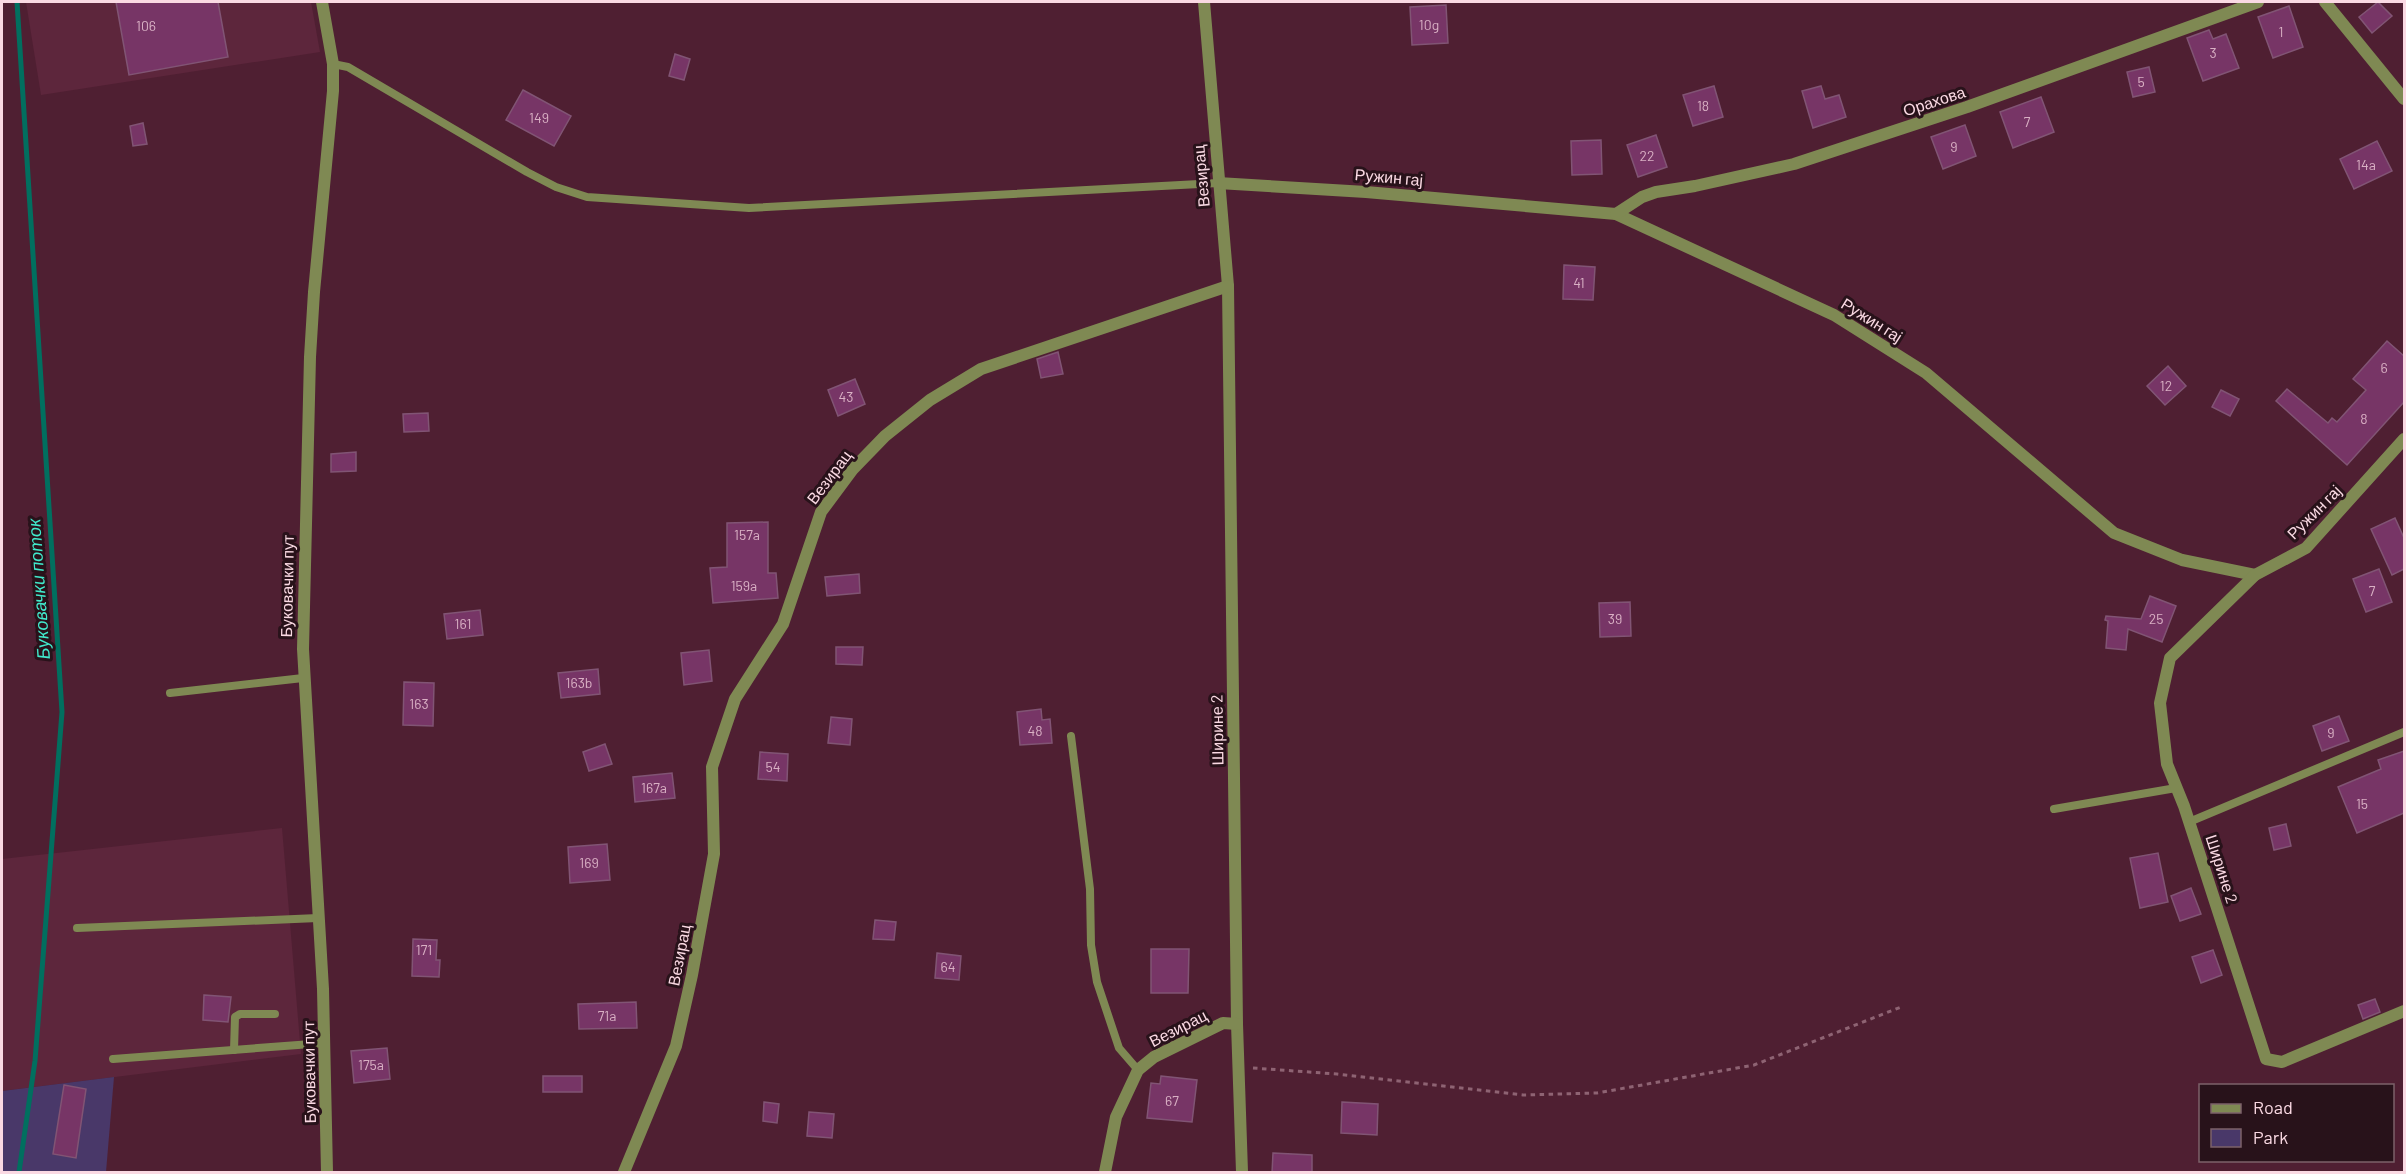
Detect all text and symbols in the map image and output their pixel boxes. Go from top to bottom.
house number: 10g [1419,16,1439,33]
house number: 106 [136,17,156,34]
house number: 1 [2279,23,2283,40]
house number: 3 [2209,44,2217,61]
house number: 5 [2137,73,2145,90]
street label: Орахова [1900,82,1967,119]
house number: 18 [1697,97,1709,114]
house number: 149 [529,109,549,126]
house number: 7 [2024,113,2031,130]
house number: 9 [1950,138,1958,155]
street label: Везирац [1188,144,1213,208]
house number: 22 [1639,147,1655,164]
house number: 14a [2356,156,2376,173]
street label: Ружин гај [1354,164,1424,189]
house number: 41 [1573,274,1585,291]
street label: Ружин гај [1838,293,1906,346]
house number: 6 [2380,359,2388,376]
house number: 12 [2160,377,2172,394]
house number: 43 [839,388,853,405]
house number: 8 [2360,410,2368,427]
street label: Везирац [802,446,855,507]
street label: Ружин гај [2283,481,2345,543]
water label: Буковачки поток [22,516,54,660]
house number: 157a [734,526,760,543]
street label: Буковачки пут [276,534,297,637]
house number: 159a [731,577,757,594]
house number: 7 [2369,582,2376,599]
house number: 39 [1608,610,1622,627]
house number: 25 [2149,610,2163,627]
house number: 161 [455,615,471,632]
house number: 163b [566,674,592,691]
street label: Ширине 2 [1206,694,1227,766]
house number: 163 [409,695,429,712]
house number: 48 [1027,722,1043,739]
house number: 9 [2327,724,2335,741]
house number: 54 [766,758,780,775]
house number: 167a [641,779,667,796]
house number: 15 [2356,795,2368,812]
street label: Ширине 2 [2202,832,2242,906]
house number: 169 [579,854,599,871]
street label: Везирац [663,922,694,987]
house number: 171 [416,941,432,958]
house number: 64 [941,958,955,975]
street label: Везирац [1146,1005,1210,1050]
house number: 71a [598,1007,616,1024]
street label: Буковачки пут [298,1020,319,1123]
house number: 175a [358,1056,384,1073]
legend [2199,1084,2394,1162]
house number: 67 [1165,1092,1179,1109]
text: Road [2253,1096,2293,1118]
text: Park [2253,1126,2288,1148]

